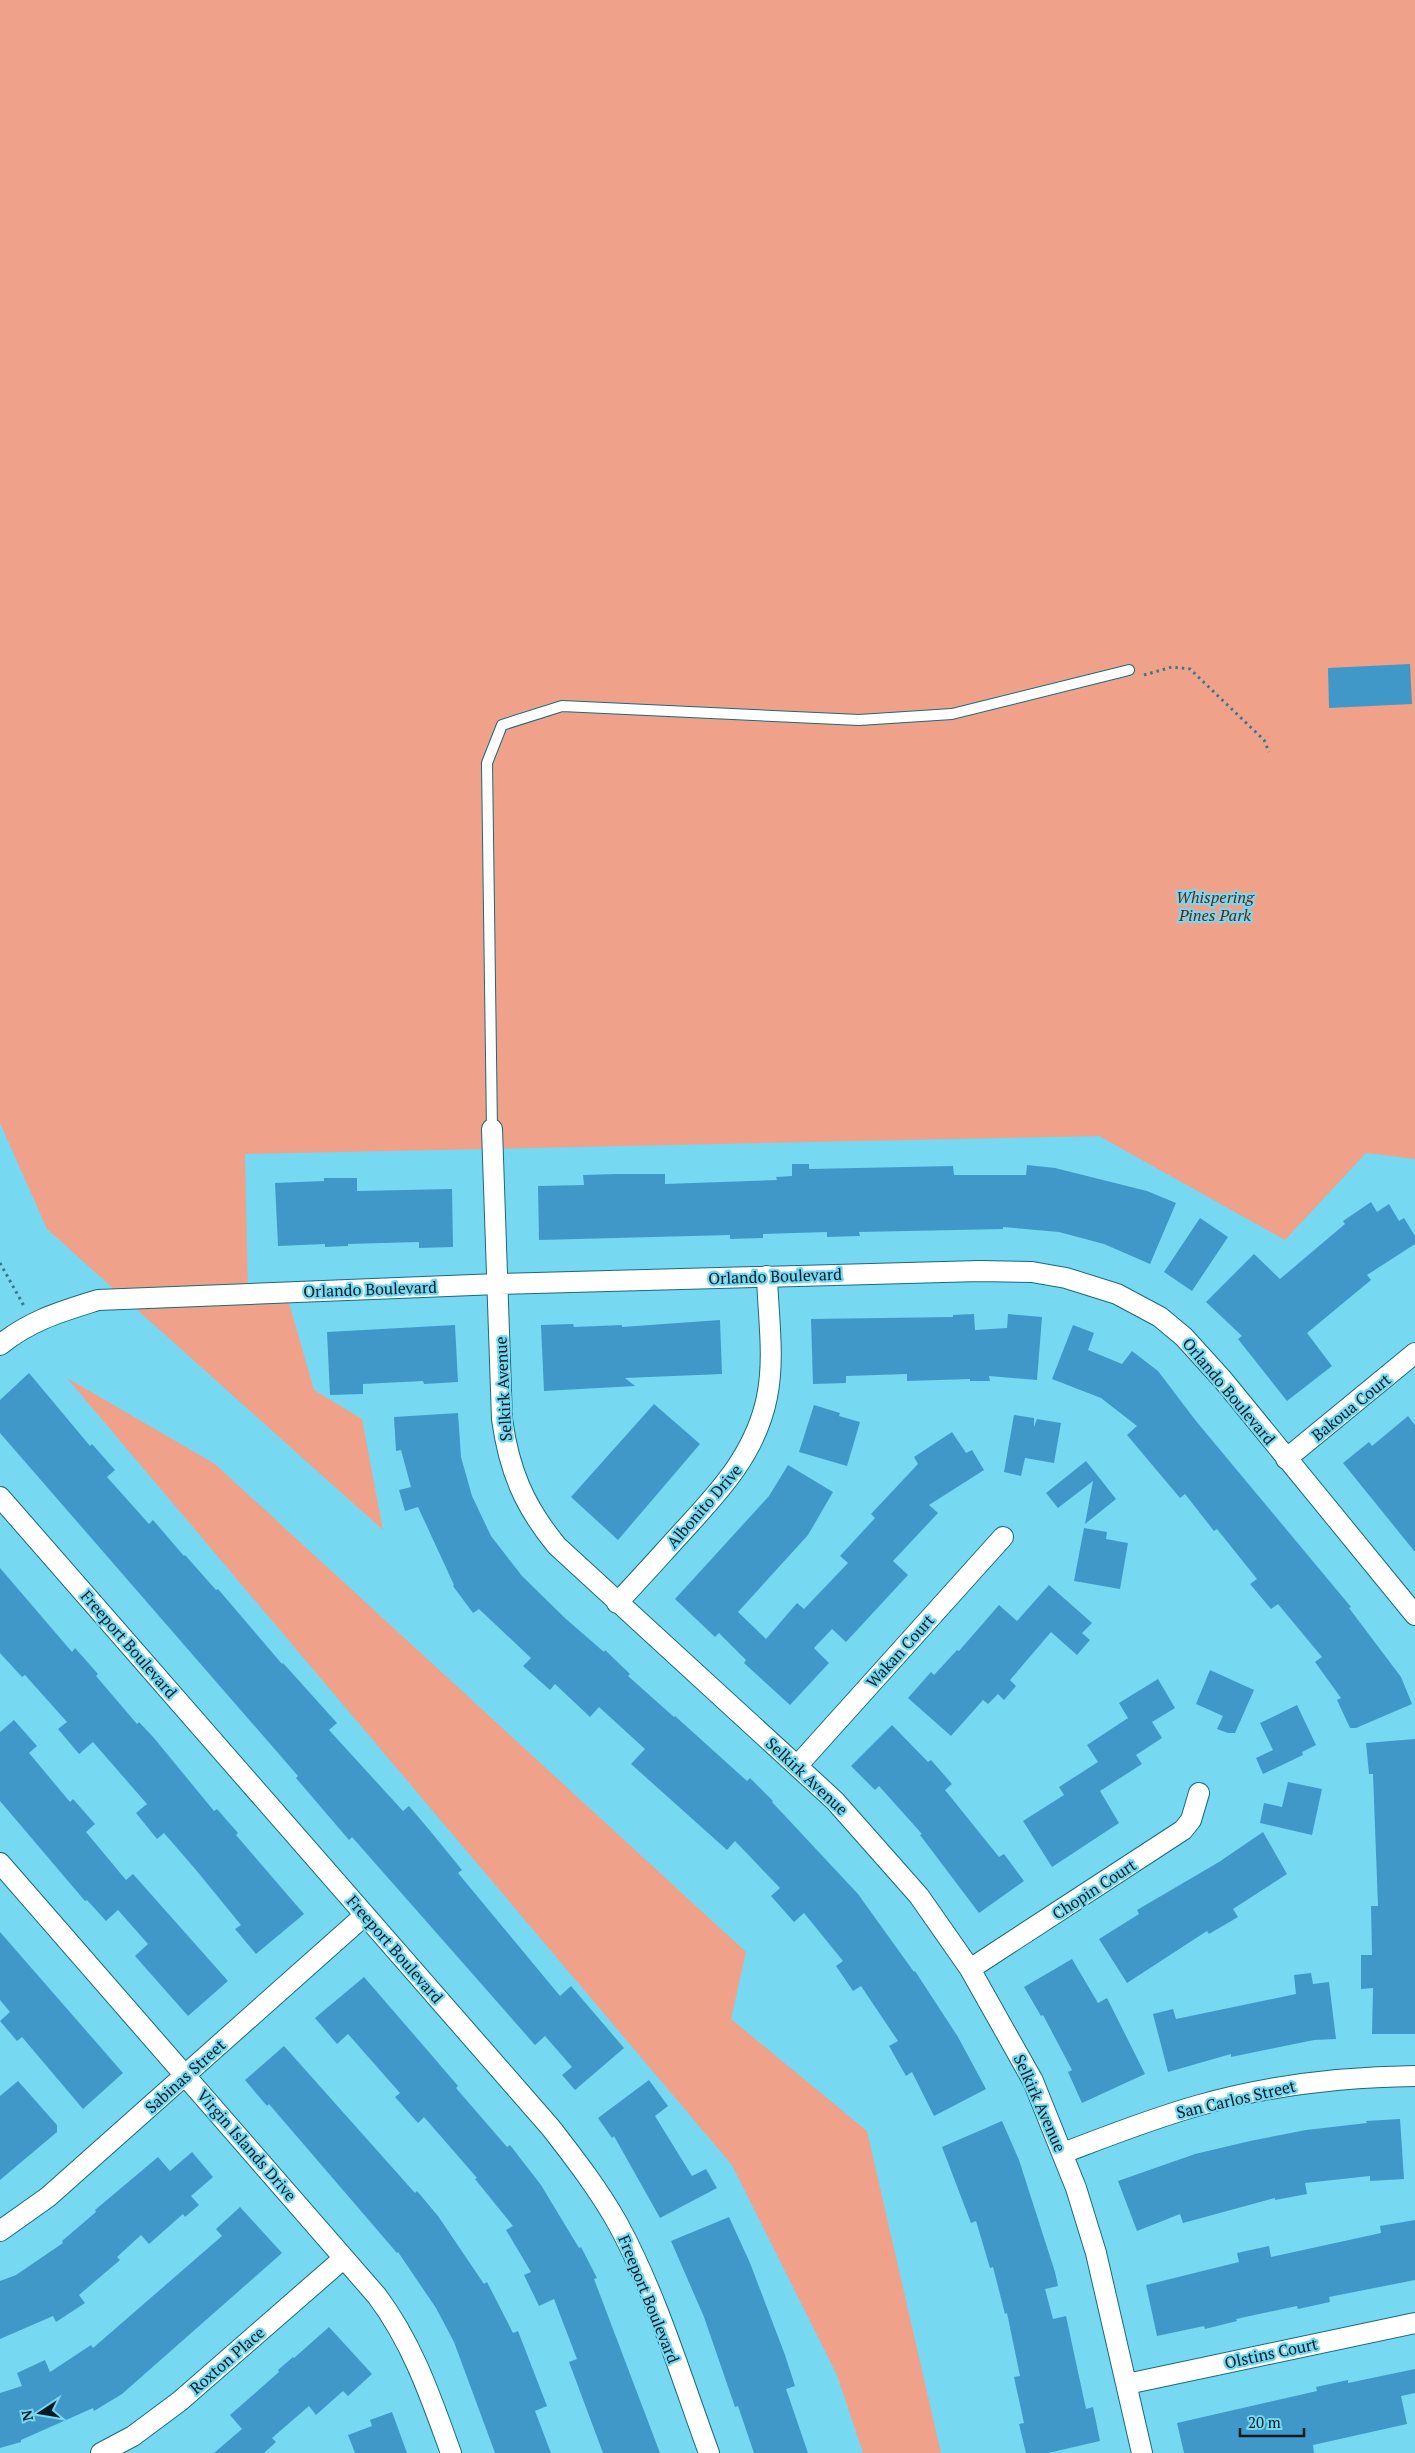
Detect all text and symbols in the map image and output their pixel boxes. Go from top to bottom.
park label: Whispering Pines Park [1176,886,1255,926]
street label: Orlando Boulevard [708,1263,842,1289]
street label: Orlando Boulevard [303,1276,437,1302]
street label: Orlando Boulevard [1178,1333,1280,1449]
street label: Selkirk Avenue [489,1336,517,1442]
street label: Bakoua Court [1307,1368,1395,1446]
street label: Albonito Drive [661,1459,747,1553]
street label: Freeport Boulevard [76,1585,182,1703]
street label: Wakan Court [861,1610,939,1692]
street label: Selkirk Avenue [761,1732,853,1820]
street label: Chopin Court [1048,1854,1140,1924]
street label: Freeport Boulevard [342,1890,448,2008]
street label: Sabinas Street [140,2034,230,2118]
street label: Selkirk Avenue [1009,2051,1071,2155]
street label: San Carlos Street [1174,2075,1298,2123]
street label: Virgin Islands Drive [192,2084,302,2206]
street label: Freeport Boulevard [613,2232,685,2367]
street label: Roxton Place [185,2321,269,2399]
street label: Olstins Court [1222,2332,1320,2374]
north arrow [15,2388,65,2438]
scale bar [1240,2406,1304,2438]
text: N [16,2408,37,2423]
text: 20 m [1248,2412,1281,2432]

